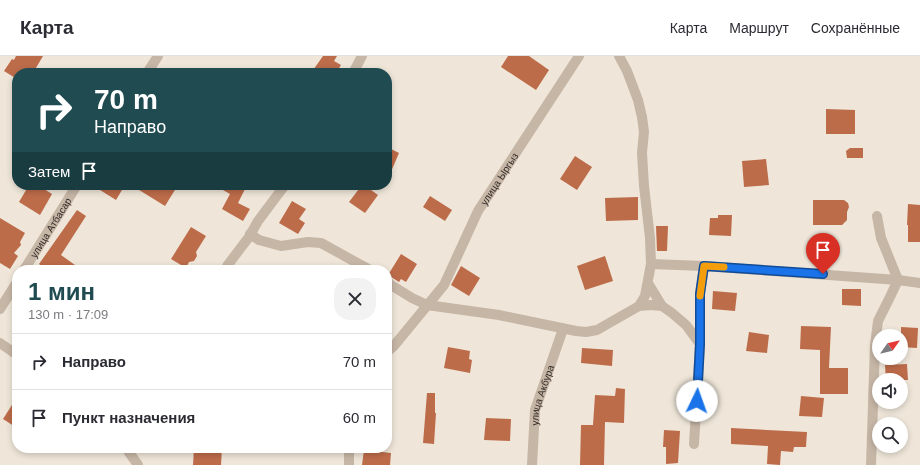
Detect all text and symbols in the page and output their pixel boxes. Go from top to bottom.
text: Карта [20,17,74,38]
text: Карта [670,20,707,36]
text: Маршрут [729,20,789,36]
text: Сохранённые [811,20,900,36]
icon: right [28,84,80,136]
text: 70 m [94,84,158,115]
text: Направо [94,117,166,137]
street label: улица Ыргыз [478,150,520,207]
icon: arrive [78,160,100,182]
text: Затем [28,163,70,180]
street label: улица Атбасар [28,195,73,260]
pin [806,233,840,274]
icon: arrive [812,239,834,261]
text: 1 мин [28,278,95,305]
button: close [334,278,376,320]
text: 130 m · 17:09 [28,307,108,322]
north arrow [872,329,908,365]
map controls [872,329,908,453]
icon: right [28,351,50,373]
text: Направо [62,353,126,370]
text: 70 m [343,353,376,370]
street label: улица Акбура [529,363,556,426]
button: sound [872,373,908,409]
position arrow [676,380,718,422]
icon: arrive [28,407,50,429]
text: Пункт назначения [62,409,195,426]
text: 60 m [343,409,376,426]
button: search [872,417,908,453]

